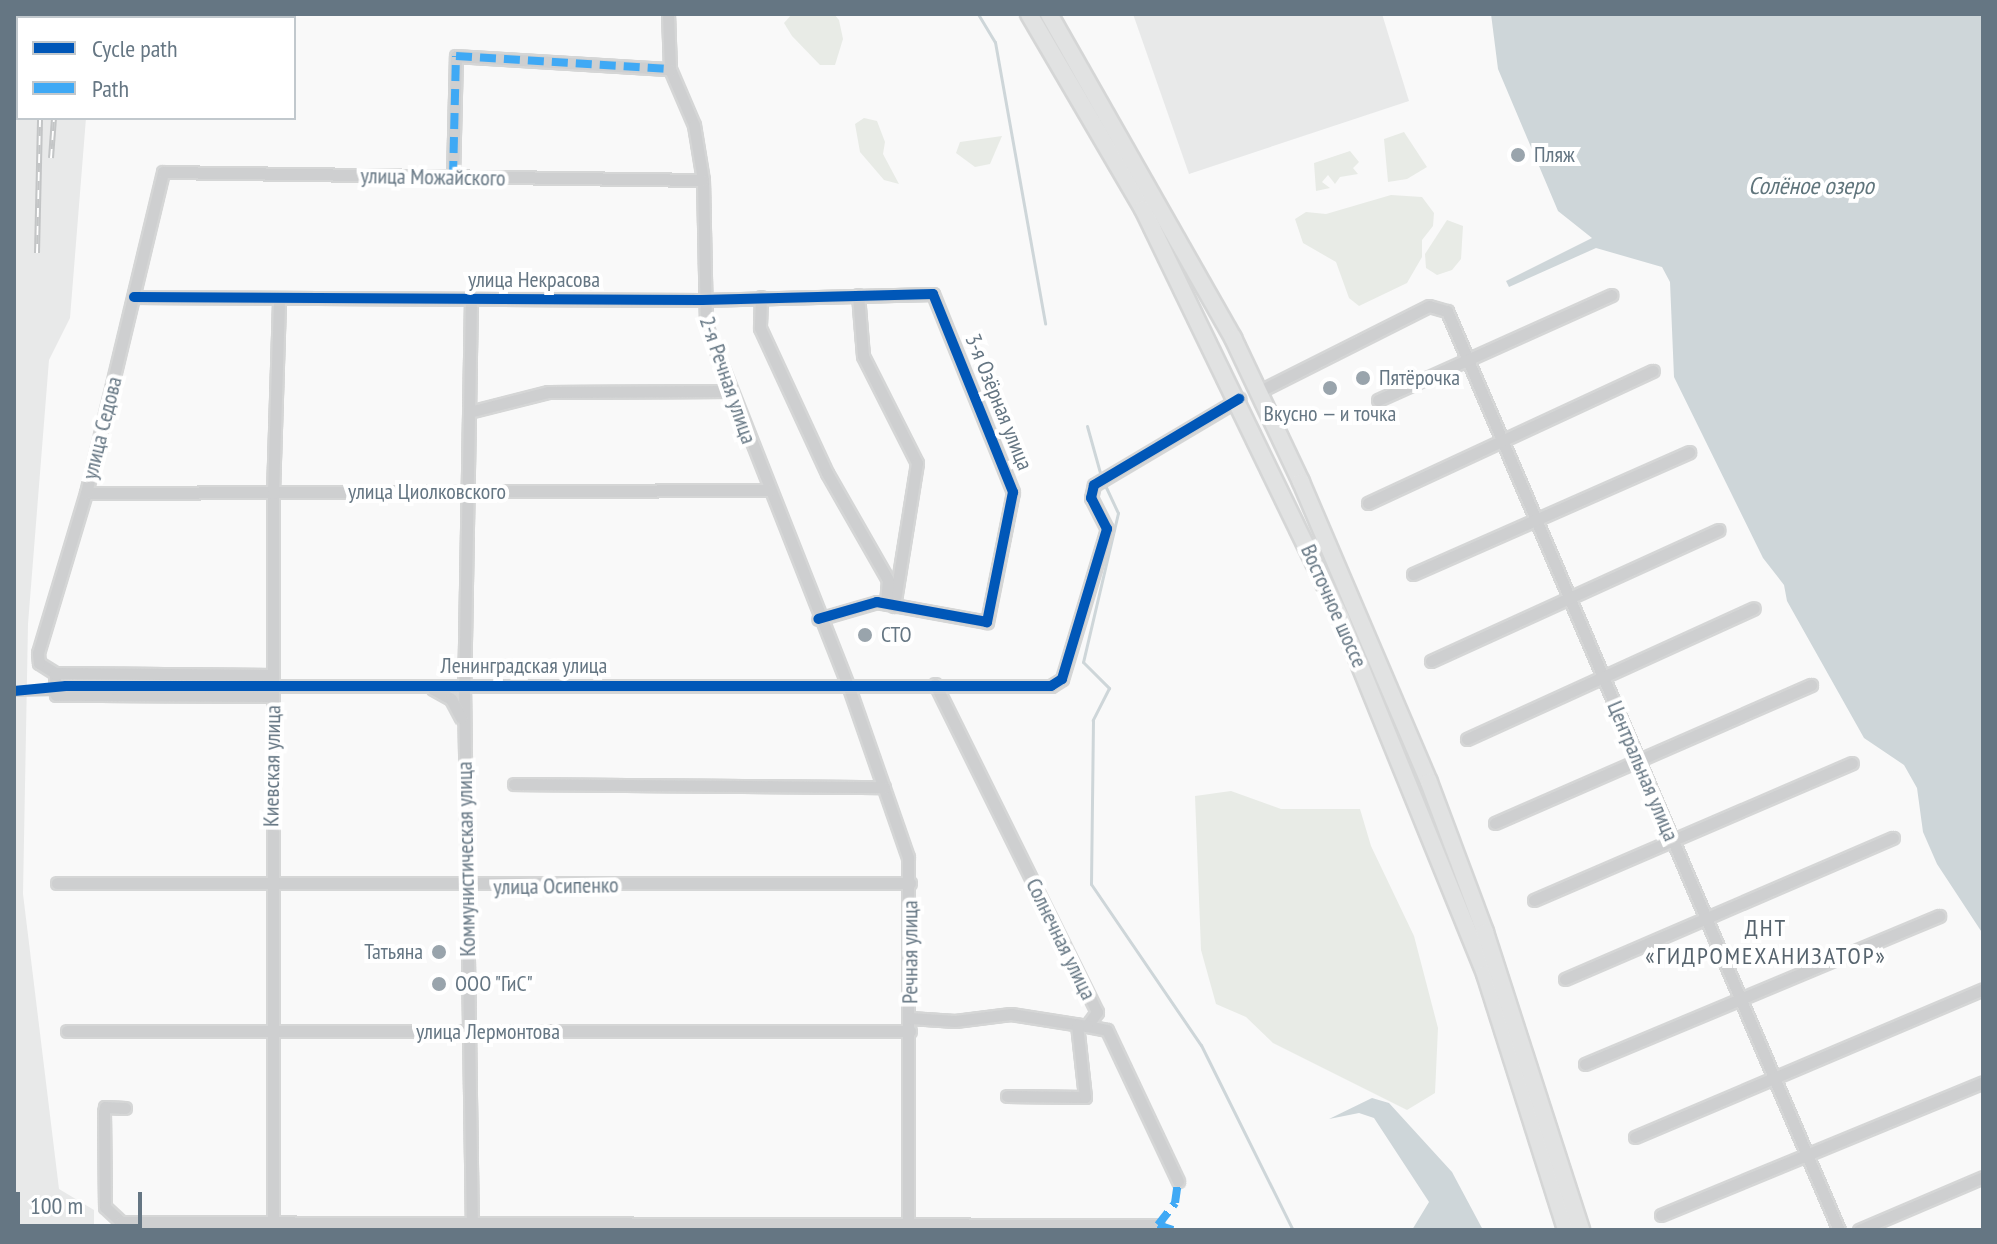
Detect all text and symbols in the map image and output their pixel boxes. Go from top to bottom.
legend [16,16,296,120]
text: Cycle path [92,33,178,64]
text: Path [92,73,129,104]
place label: Пляж [1534,142,1575,168]
marker: Пляж [1509,146,1527,164]
street label: улица Можайского [360,163,506,191]
water label: Солёное озеро [1748,172,1874,200]
street label: улица Некрасова [468,267,600,293]
street label: 2-я Речная улица [694,313,762,447]
street label: 3-я Озёрная улица [960,330,1038,474]
place label: Пятёрочка [1379,365,1460,391]
marker: Пятёрочка [1354,369,1372,387]
street label: улица Седова [77,374,127,482]
marker: Вкусно — и точка [1321,379,1339,397]
place label: Вкусно — и точка [1263,401,1397,427]
street label: улица Циолковского [348,479,506,505]
street label: Восточное шоссе [1295,540,1373,672]
place label: СТО [881,622,912,648]
marker: СТО [856,626,874,644]
street label: Ленинградская улица [441,653,607,679]
street label: Центральная улица [1602,697,1684,845]
street label: Киевская улица [258,705,286,827]
street label: Коммунистическая улица [451,761,481,957]
street label: улица Осипенко [493,872,619,900]
street label: Солнечная улица [1020,874,1102,1004]
street label: Речная улица [897,900,923,1004]
district label: ДНТ «ГИДРОМЕХАНИЗАТОР» [1645,914,1887,970]
place label: Татьяна [364,939,423,965]
marker: Татьяна [430,943,448,961]
place label: ООО "ГиС" [455,971,534,997]
marker: ООО "ГиС" [430,975,448,993]
street label: улица Лермонтова [416,1019,560,1045]
scale bar [20,1176,146,1226]
text: 100 m [30,1190,83,1221]

